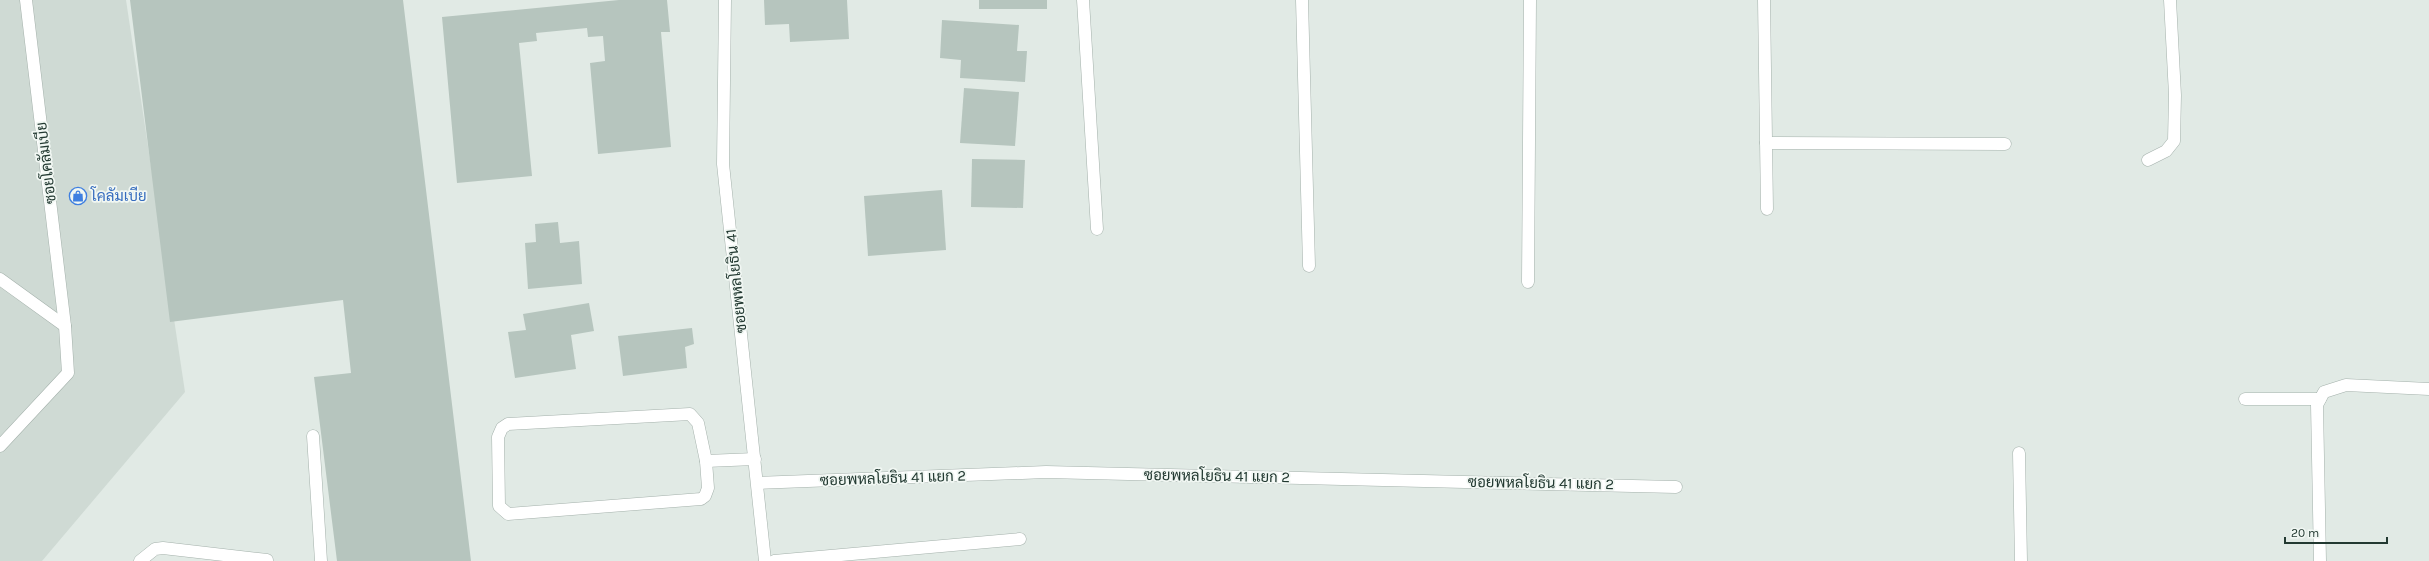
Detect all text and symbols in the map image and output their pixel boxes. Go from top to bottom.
street label: ซอยโคลัมเบีย [31,121,60,205]
shop icon: โคลัมเบีย [68,186,88,206]
place label: โคลัมเบีย [90,186,147,205]
street label: ซอยพหลโยธิน 41 [721,228,750,334]
street label: ซอยพหลโยธิน 41 แยก 2 [820,465,966,490]
street label: ซอยพหลโยธิน 41 แยก 2 [1144,465,1290,486]
street label: ซอยพหลโยธิน 41 แยก 2 [1468,472,1614,493]
scale bar [2285,519,2387,545]
text: 20 m [2291,526,2319,540]

